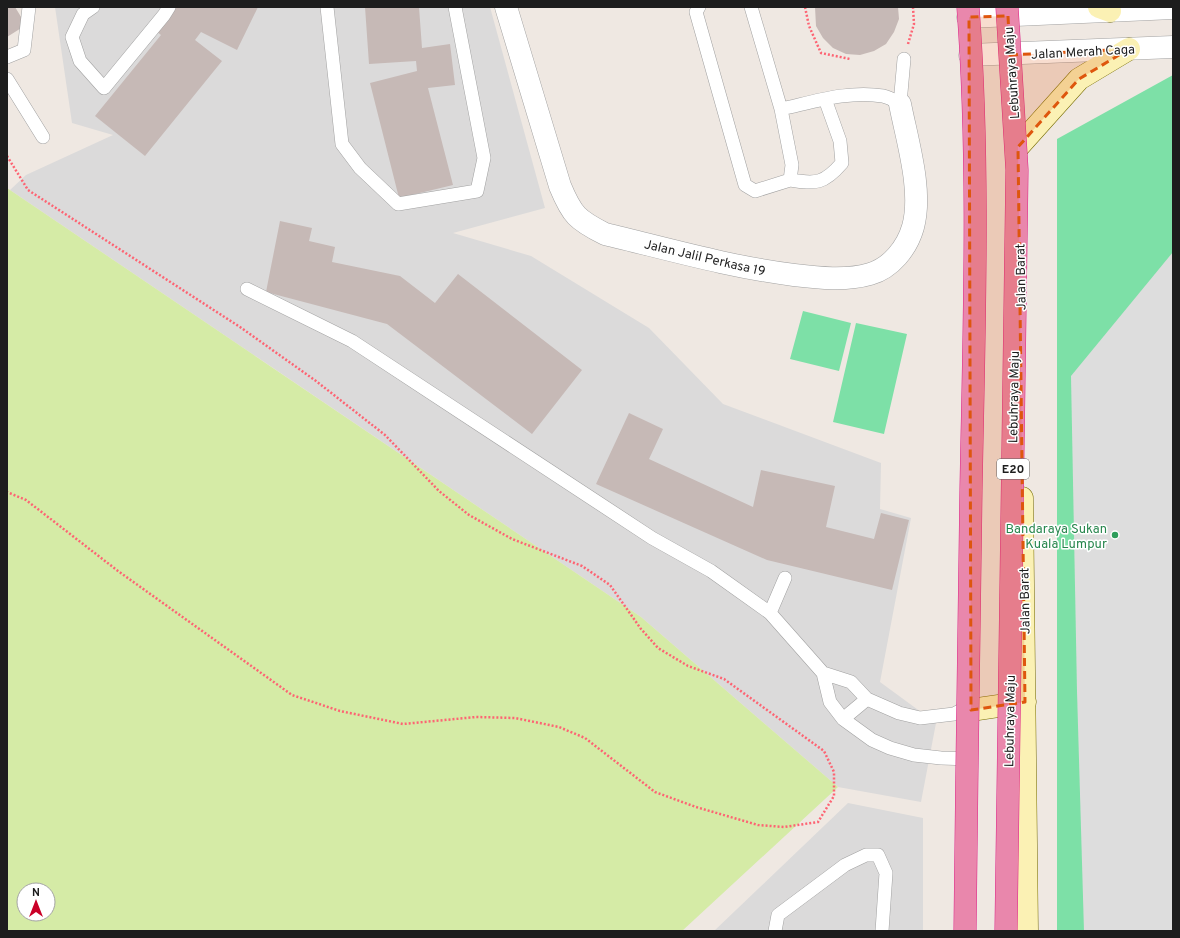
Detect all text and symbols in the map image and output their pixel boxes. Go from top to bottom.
street label: Lebuhraya Maju [1002,26,1024,120]
street label: Jalan Merah Caga [1031,42,1135,64]
street label: Jalan Jalil Perkasa 19 [642,237,767,281]
street label: Jalan Barat [1013,243,1031,310]
street label: Lebuhraya Maju [1006,351,1024,443]
road number: E20 [997,459,1029,479]
place label: Bandaraya Sukan Kuala Lumpur [1005,522,1107,553]
marker: Bandaraya Sukan Kuala Lumpur [1110,530,1120,540]
street label: Jalan Barat [1017,567,1035,634]
street label: Lebuhraya Maju [1002,675,1020,767]
north arrow [16,882,56,922]
text: N [32,886,40,900]

